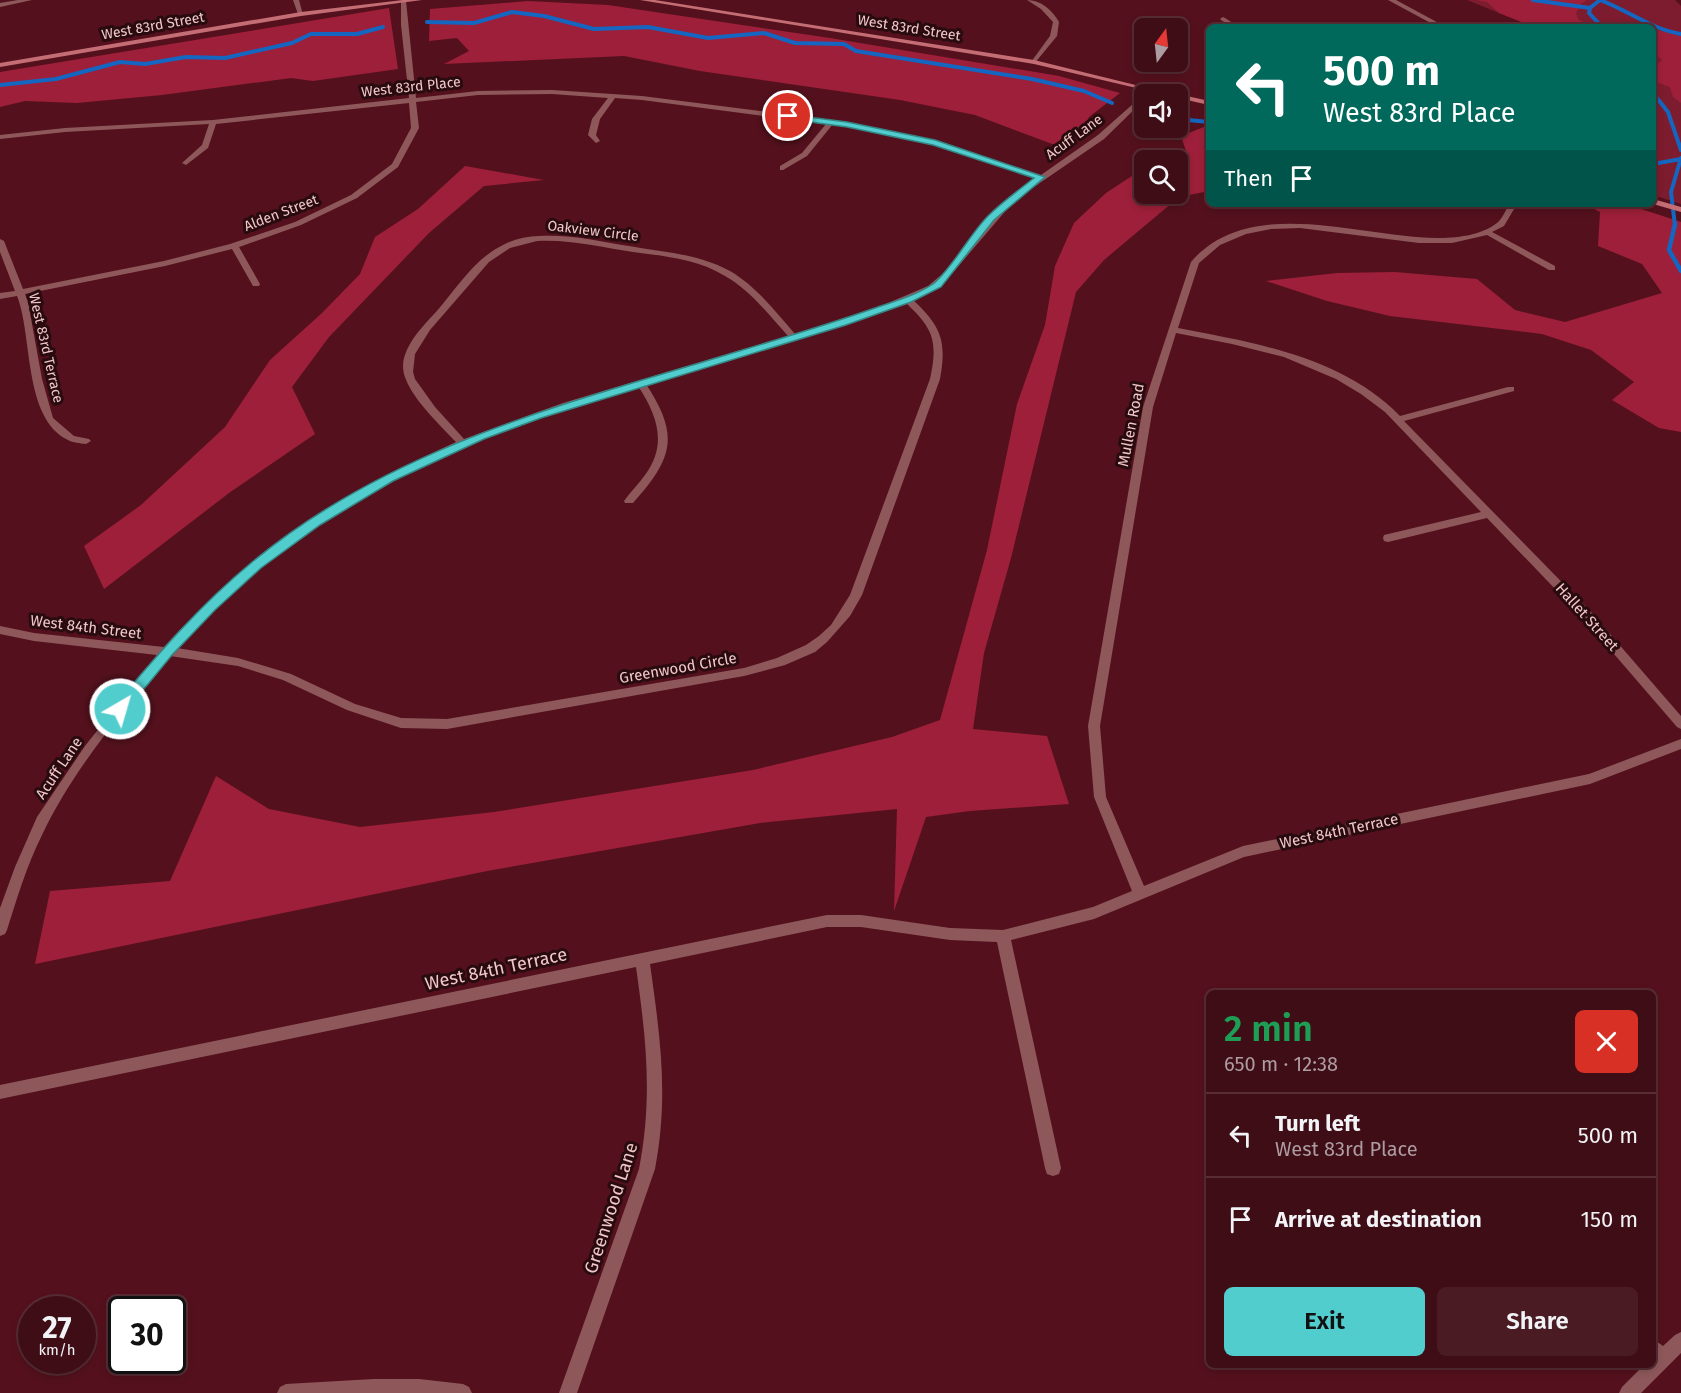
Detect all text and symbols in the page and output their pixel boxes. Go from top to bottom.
street label: West 83rd Street [100,8,207,43]
street label: West 83rd Street [856,11,963,45]
north arrow [1134,18,1188,72]
map controls [1134,18,1188,204]
text: 500 m [1323,46,1440,96]
icon: left [1224,48,1302,126]
street label: West 83rd Place [360,73,462,101]
button: sound [1134,84,1188,138]
pin [762,90,813,141]
text: West 83rd Place [1323,97,1515,129]
icon: arrive [771,99,804,132]
street label: Acuff Lane [1042,111,1106,163]
button: search [1134,150,1188,204]
icon: arrive [1285,162,1318,195]
text: Then [1224,165,1273,192]
street label: Alden Street [242,191,321,235]
street label: Oakview Circle [546,217,640,245]
street label: West 83rd Terrace [25,291,67,405]
street label: Mullen Road [1114,382,1148,468]
street label: Hallet Street [1552,579,1623,655]
street label: West 84th Street [29,611,143,643]
street label: Greenwood Circle [618,649,738,687]
position arrow [88,677,152,741]
street label: Acuff Lane [32,734,86,802]
street label: West 84th Terrace [1278,810,1400,852]
street label: West 84th Terrace [423,943,569,995]
text: 2 min [1224,1007,1313,1051]
button: close [1575,1010,1638,1073]
text: 650 m · 12:38 [1224,1052,1338,1076]
text: Turn left [1275,1110,1360,1137]
icon: left [1224,1119,1257,1152]
text: 500 m [1578,1122,1638,1149]
text: West 83rd Place [1275,1137,1418,1161]
street label: Greenwood Lane [579,1140,643,1276]
icon: arrive [1224,1203,1257,1236]
text: Arrive at destination [1275,1206,1482,1233]
text: 150 m [1580,1206,1638,1233]
button: Exit [1224,1287,1425,1356]
button: Share [1437,1287,1638,1356]
speed limit sign: 30 [108,1296,186,1374]
text: 27 [42,1310,72,1346]
text: km/h [38,1341,76,1359]

